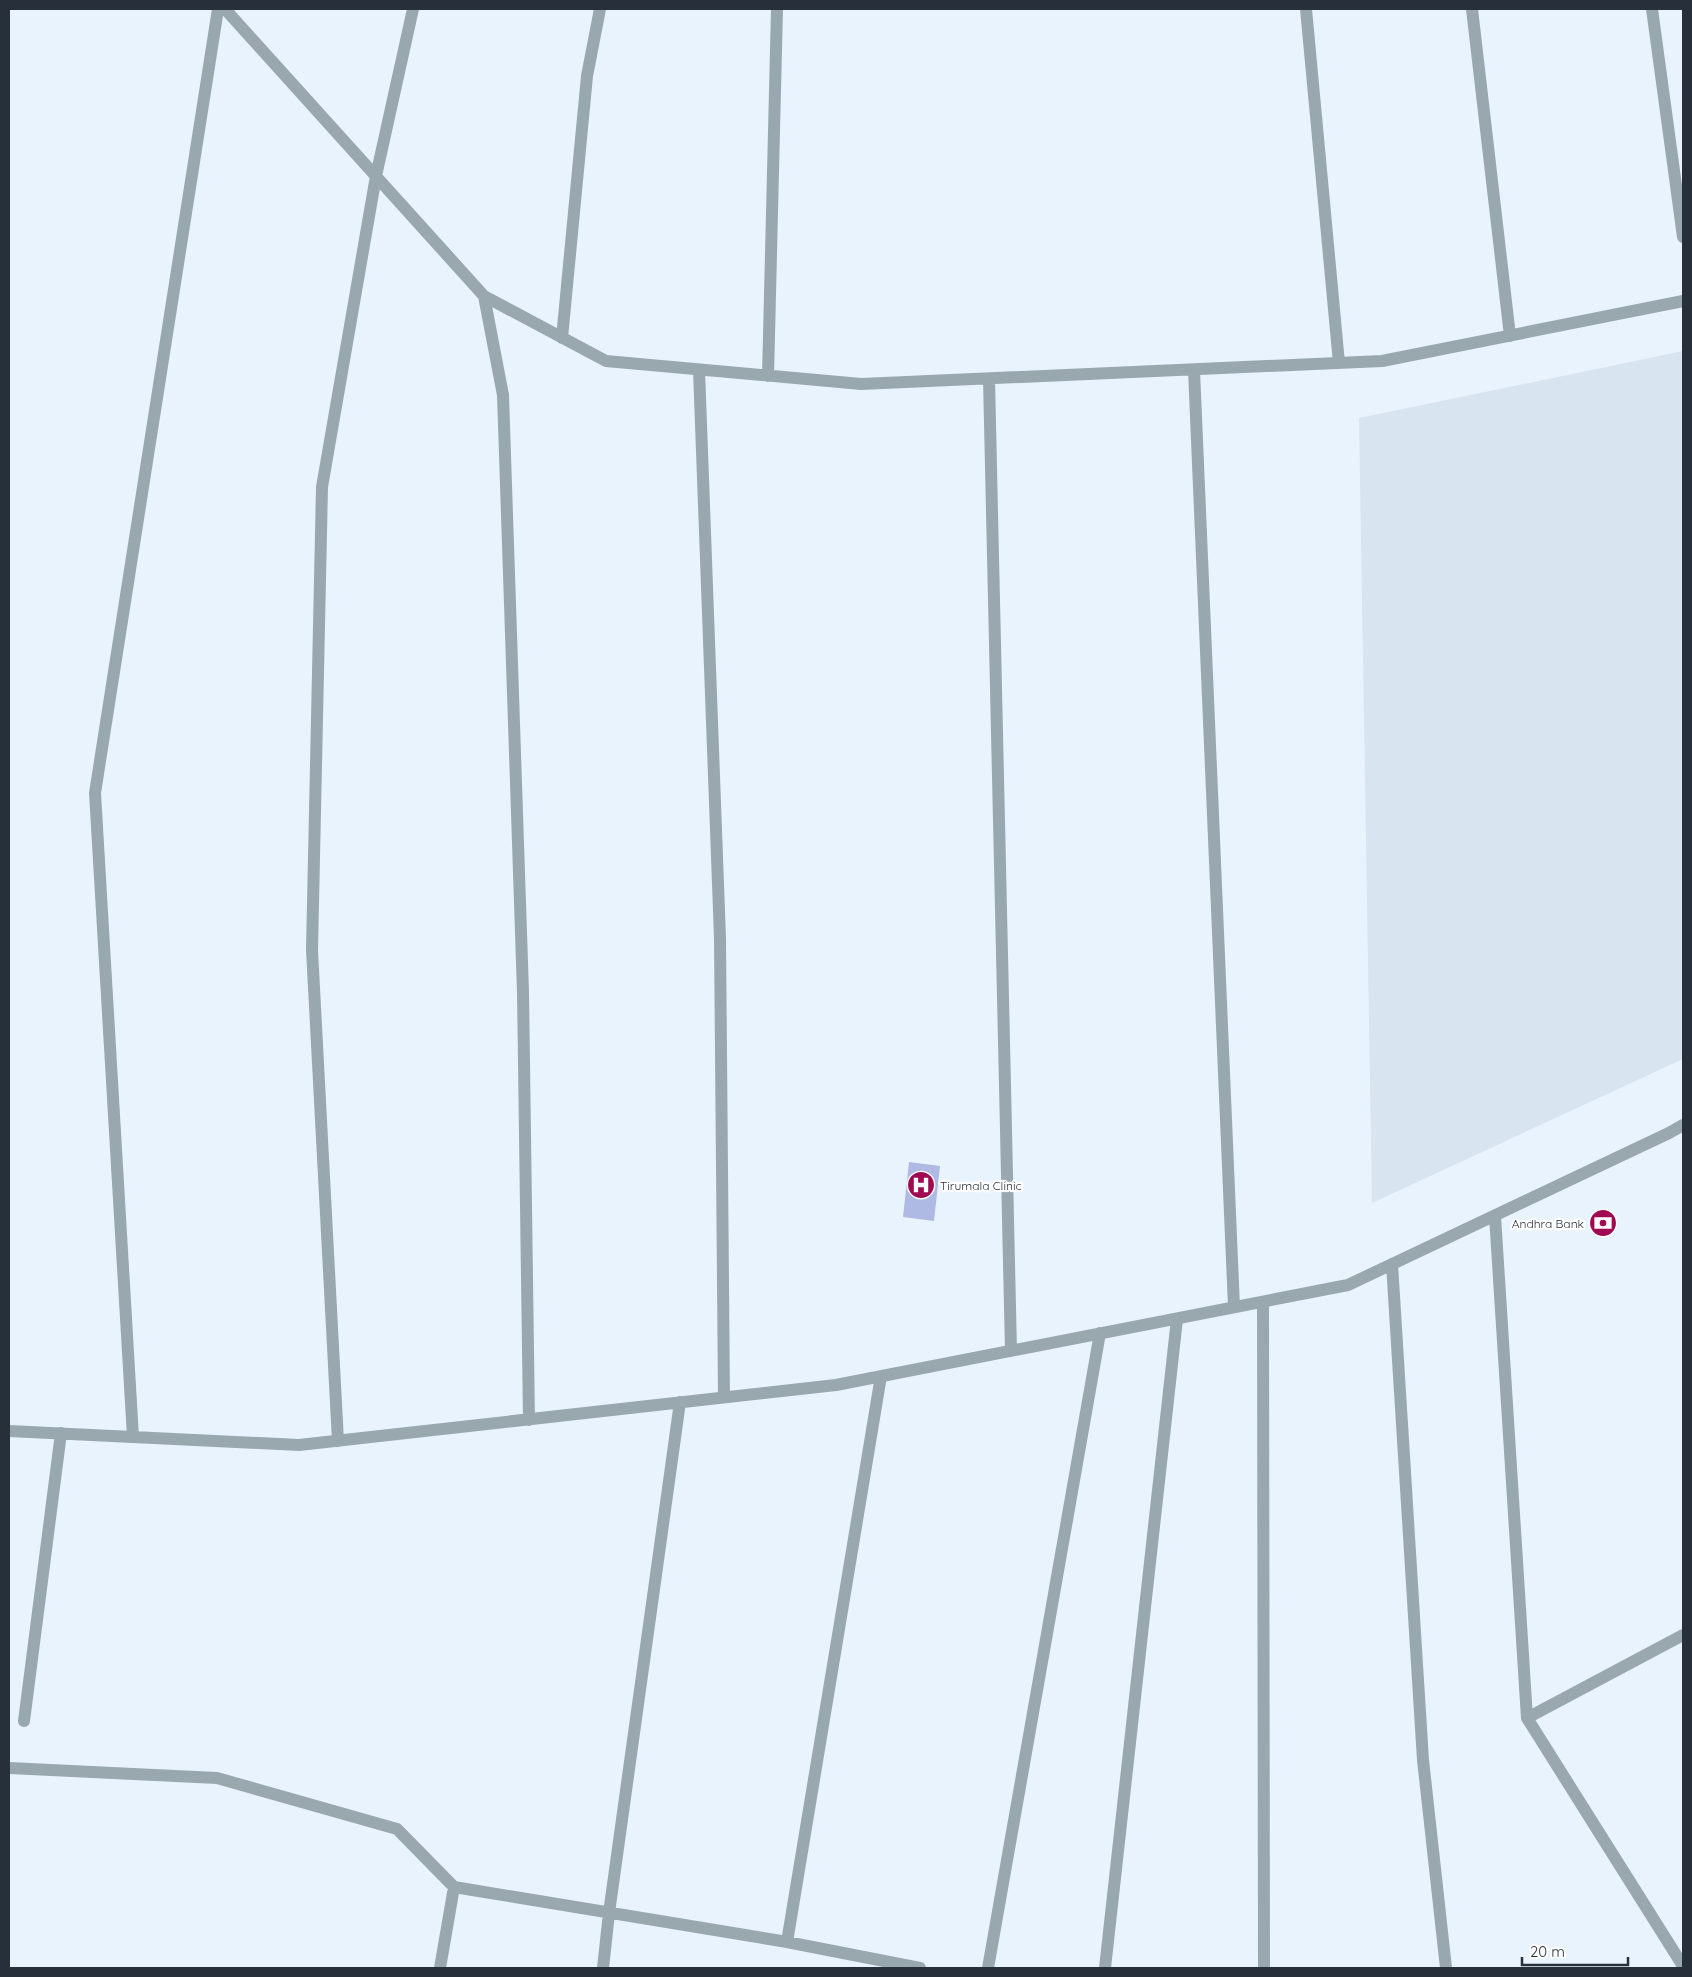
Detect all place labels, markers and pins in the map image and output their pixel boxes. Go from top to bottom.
hospital icon: Tirumala Clinic [906,1170,936,1200]
place label: Tirumala Clinic [940,1178,1022,1193]
bank icon: Andhra Bank [1588,1208,1618,1238]
place label: Andhra Bank [1512,1216,1584,1231]

